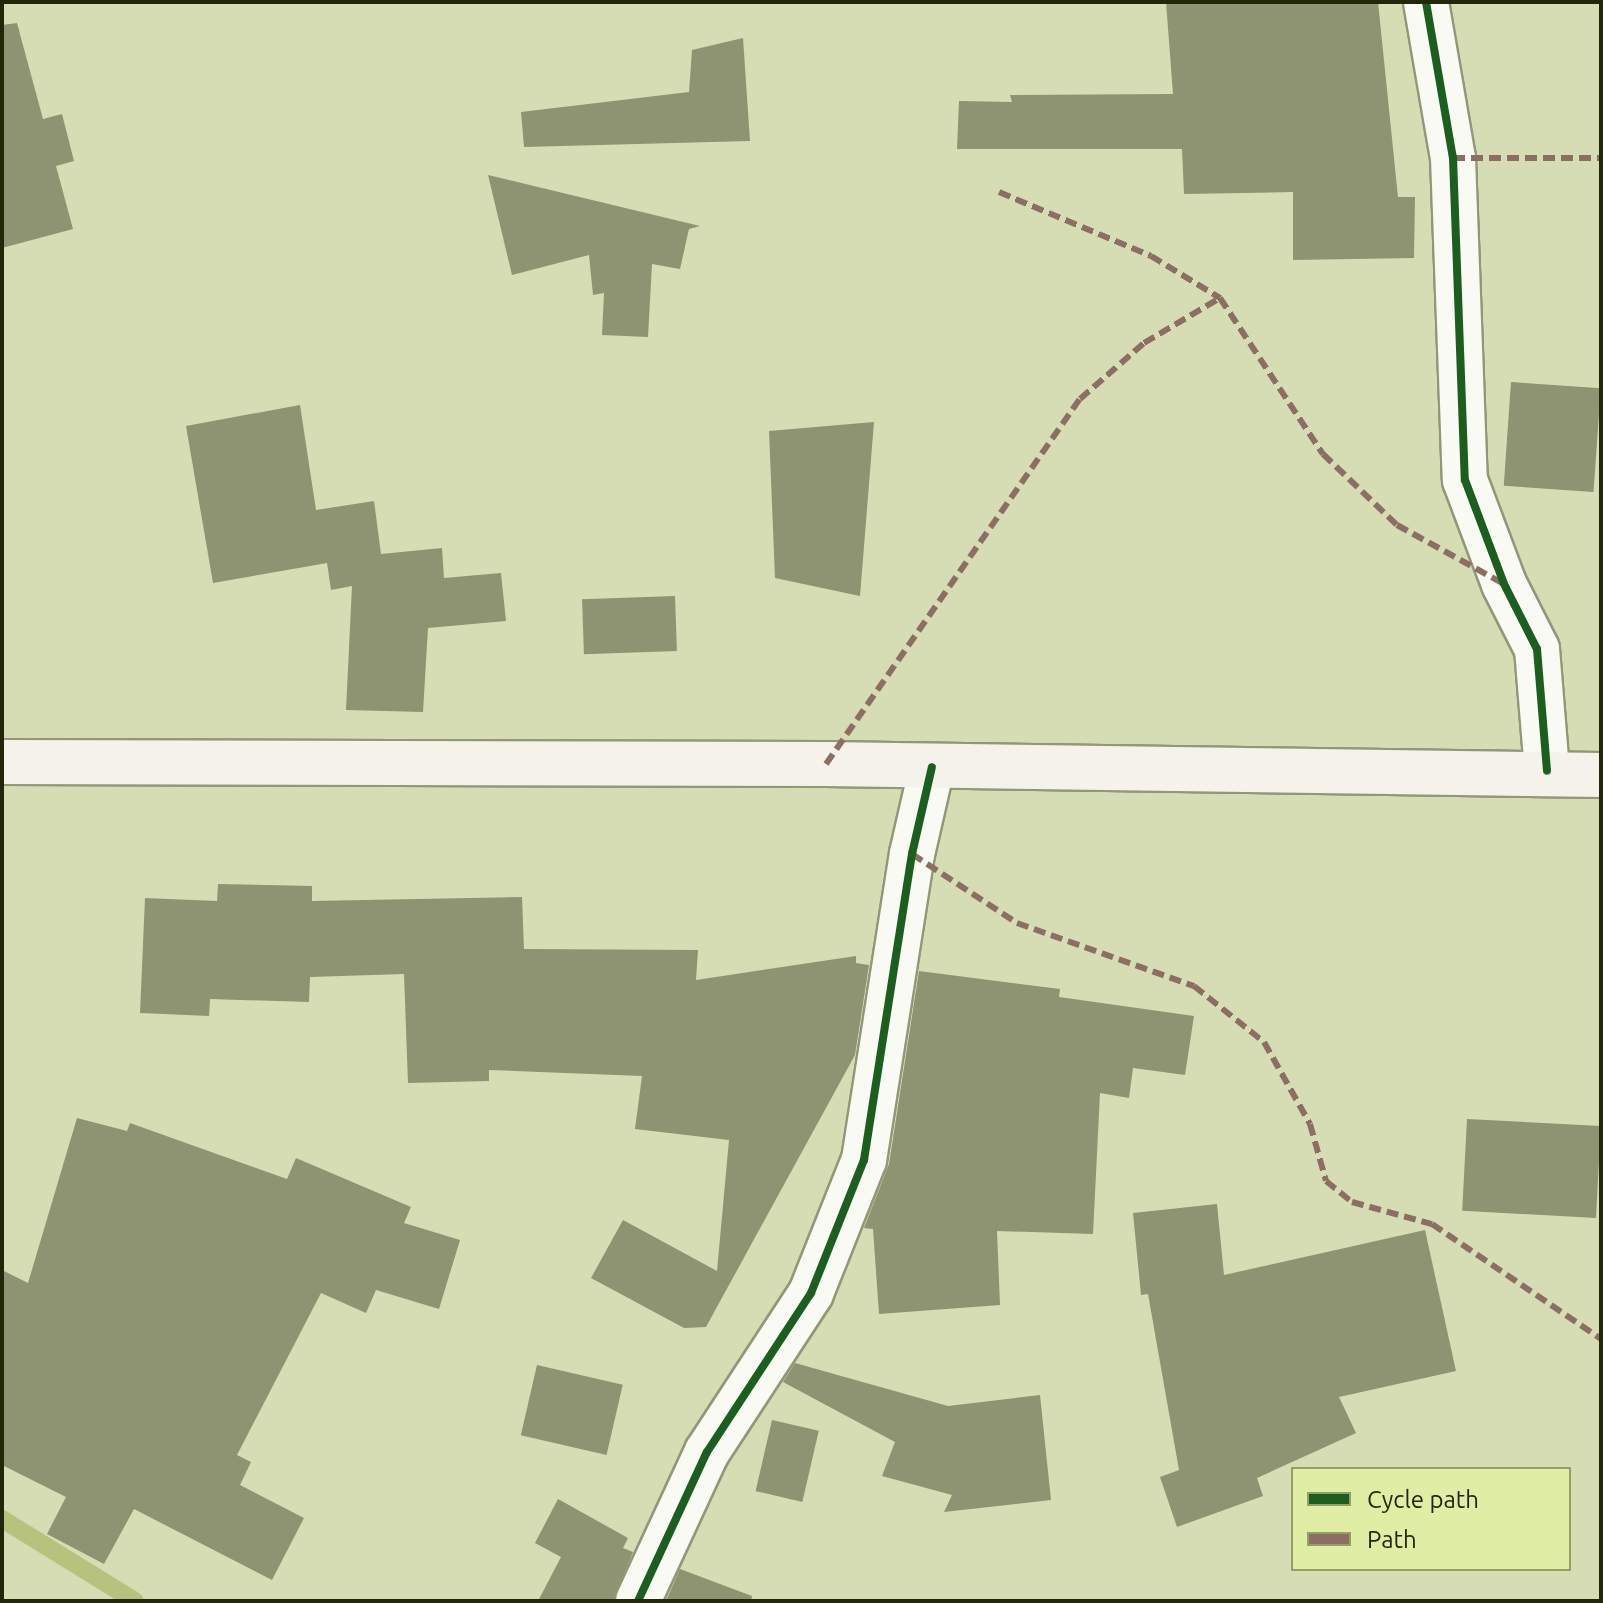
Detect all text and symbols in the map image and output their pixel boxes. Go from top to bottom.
legend [1291,1467,1571,1571]
text: Cycle path [1367,1486,1479,1513]
text: Path [1367,1526,1417,1553]

